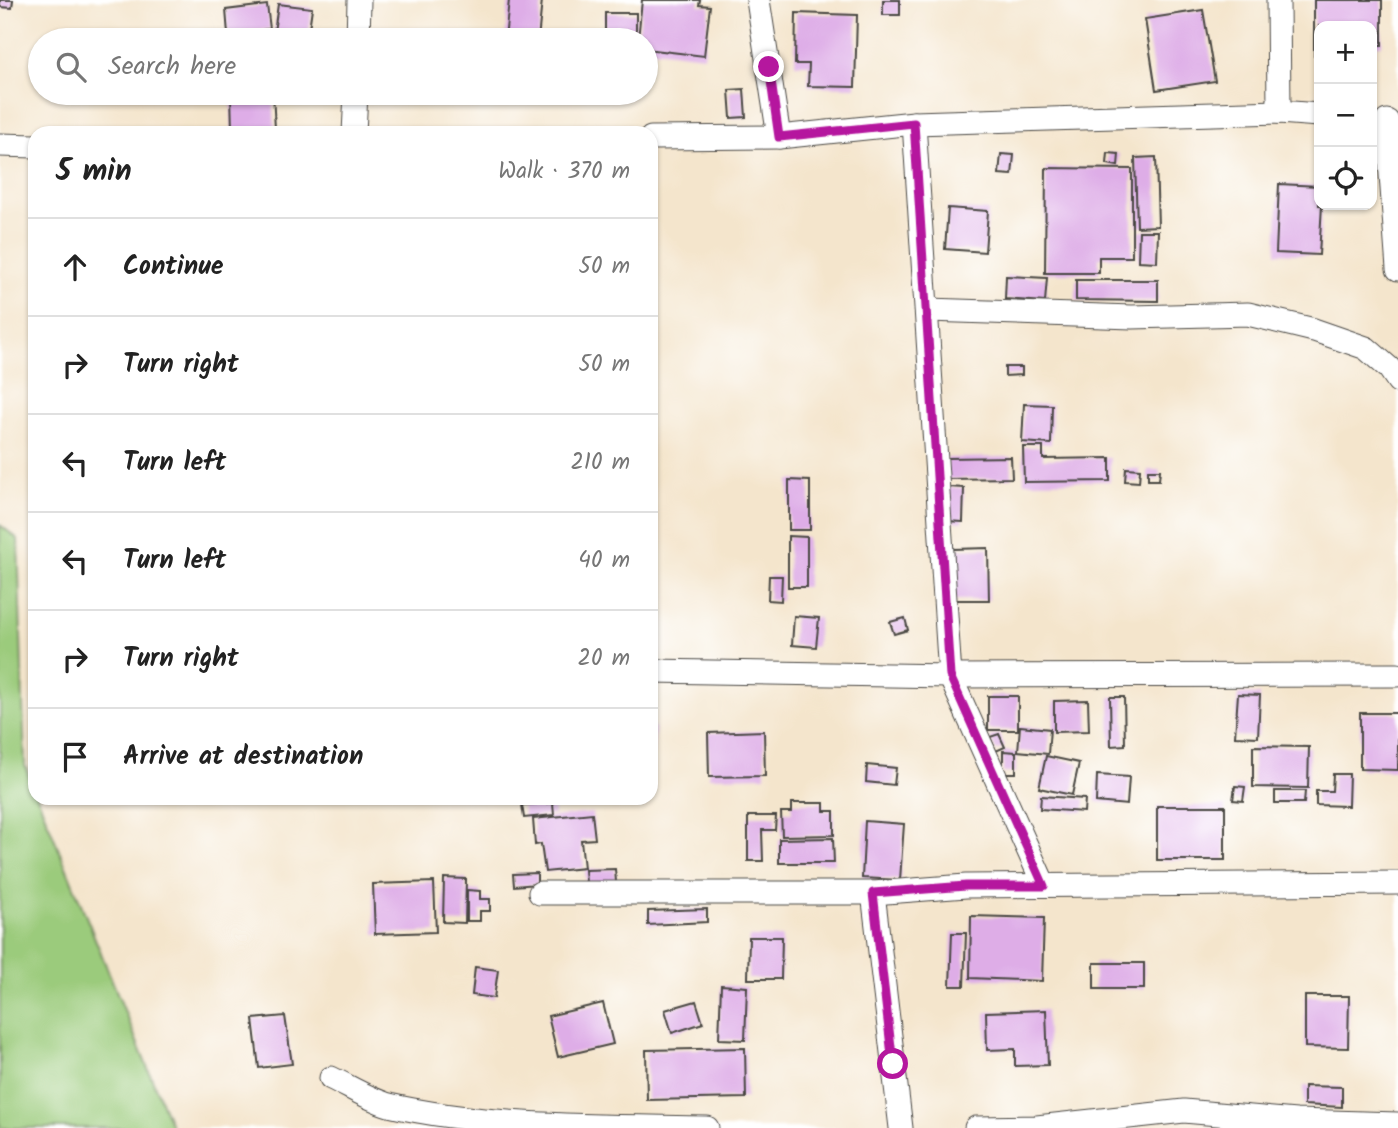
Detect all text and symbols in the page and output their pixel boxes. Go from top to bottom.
map controls [1314,21,1377,210]
button: + [1314,21,1377,84]
search box [28,28,658,105]
text: Search here [108,46,236,88]
icon: search [52,48,90,86]
route end [753,51,784,82]
button: − [1314,84,1377,147]
button: locate [1314,147,1377,210]
text: 5 min [56,148,132,196]
text: Walk · 370 m [498,154,630,190]
text: Continue [123,246,224,288]
icon: ahead [56,248,94,286]
text: 50 m [579,249,630,285]
text: Turn right [123,344,239,386]
icon: right [56,346,94,384]
text: 50 m [579,347,630,383]
text: Turn left [123,442,226,484]
icon: left [56,444,94,482]
text: 210 m [570,445,630,481]
text: Turn left [123,540,226,582]
icon: left [56,542,94,580]
text: 40 m [578,543,630,579]
text: Turn right [123,638,239,680]
icon: right [56,640,94,678]
text: 20 m [578,641,630,677]
text: Arrive at destination [123,736,363,778]
icon: arrive [56,738,94,776]
route start [877,1048,908,1079]

